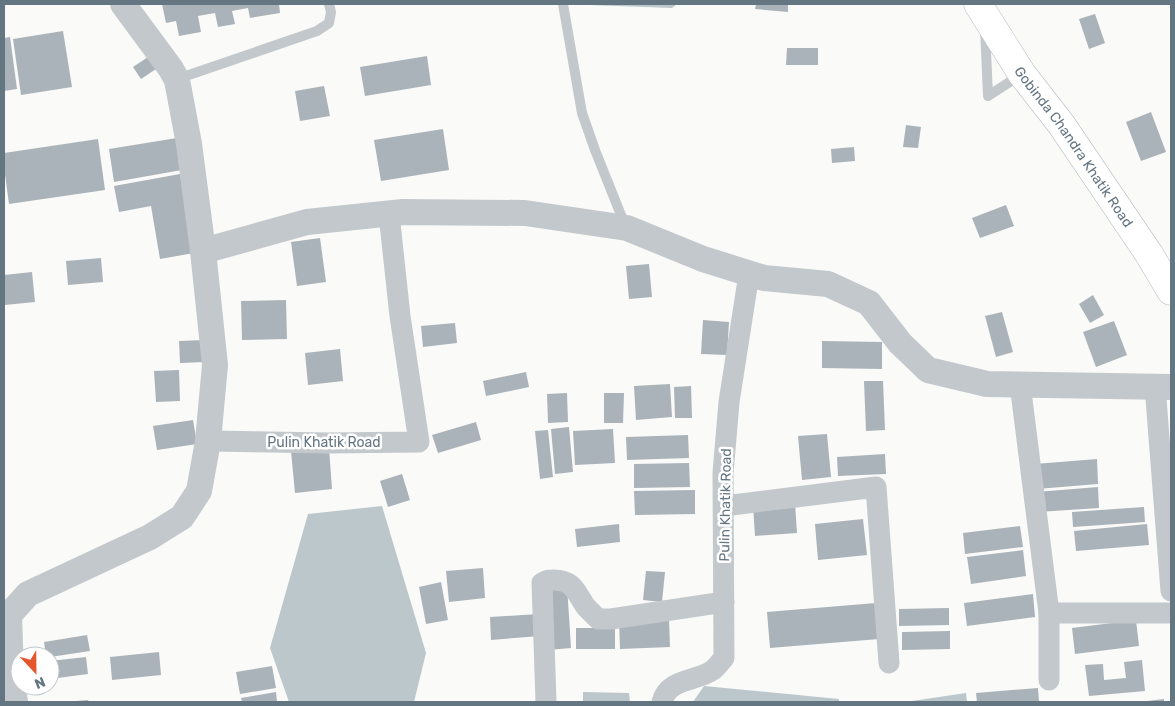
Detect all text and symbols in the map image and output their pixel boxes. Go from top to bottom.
street label: Gobinda Chandra Khatik Road [1010,63,1136,231]
street label: Pulin Khatik Road [267,434,381,451]
street label: Pulin Khatik Road [716,448,735,562]
north arrow [10,646,60,696]
text: N [32,673,48,692]

